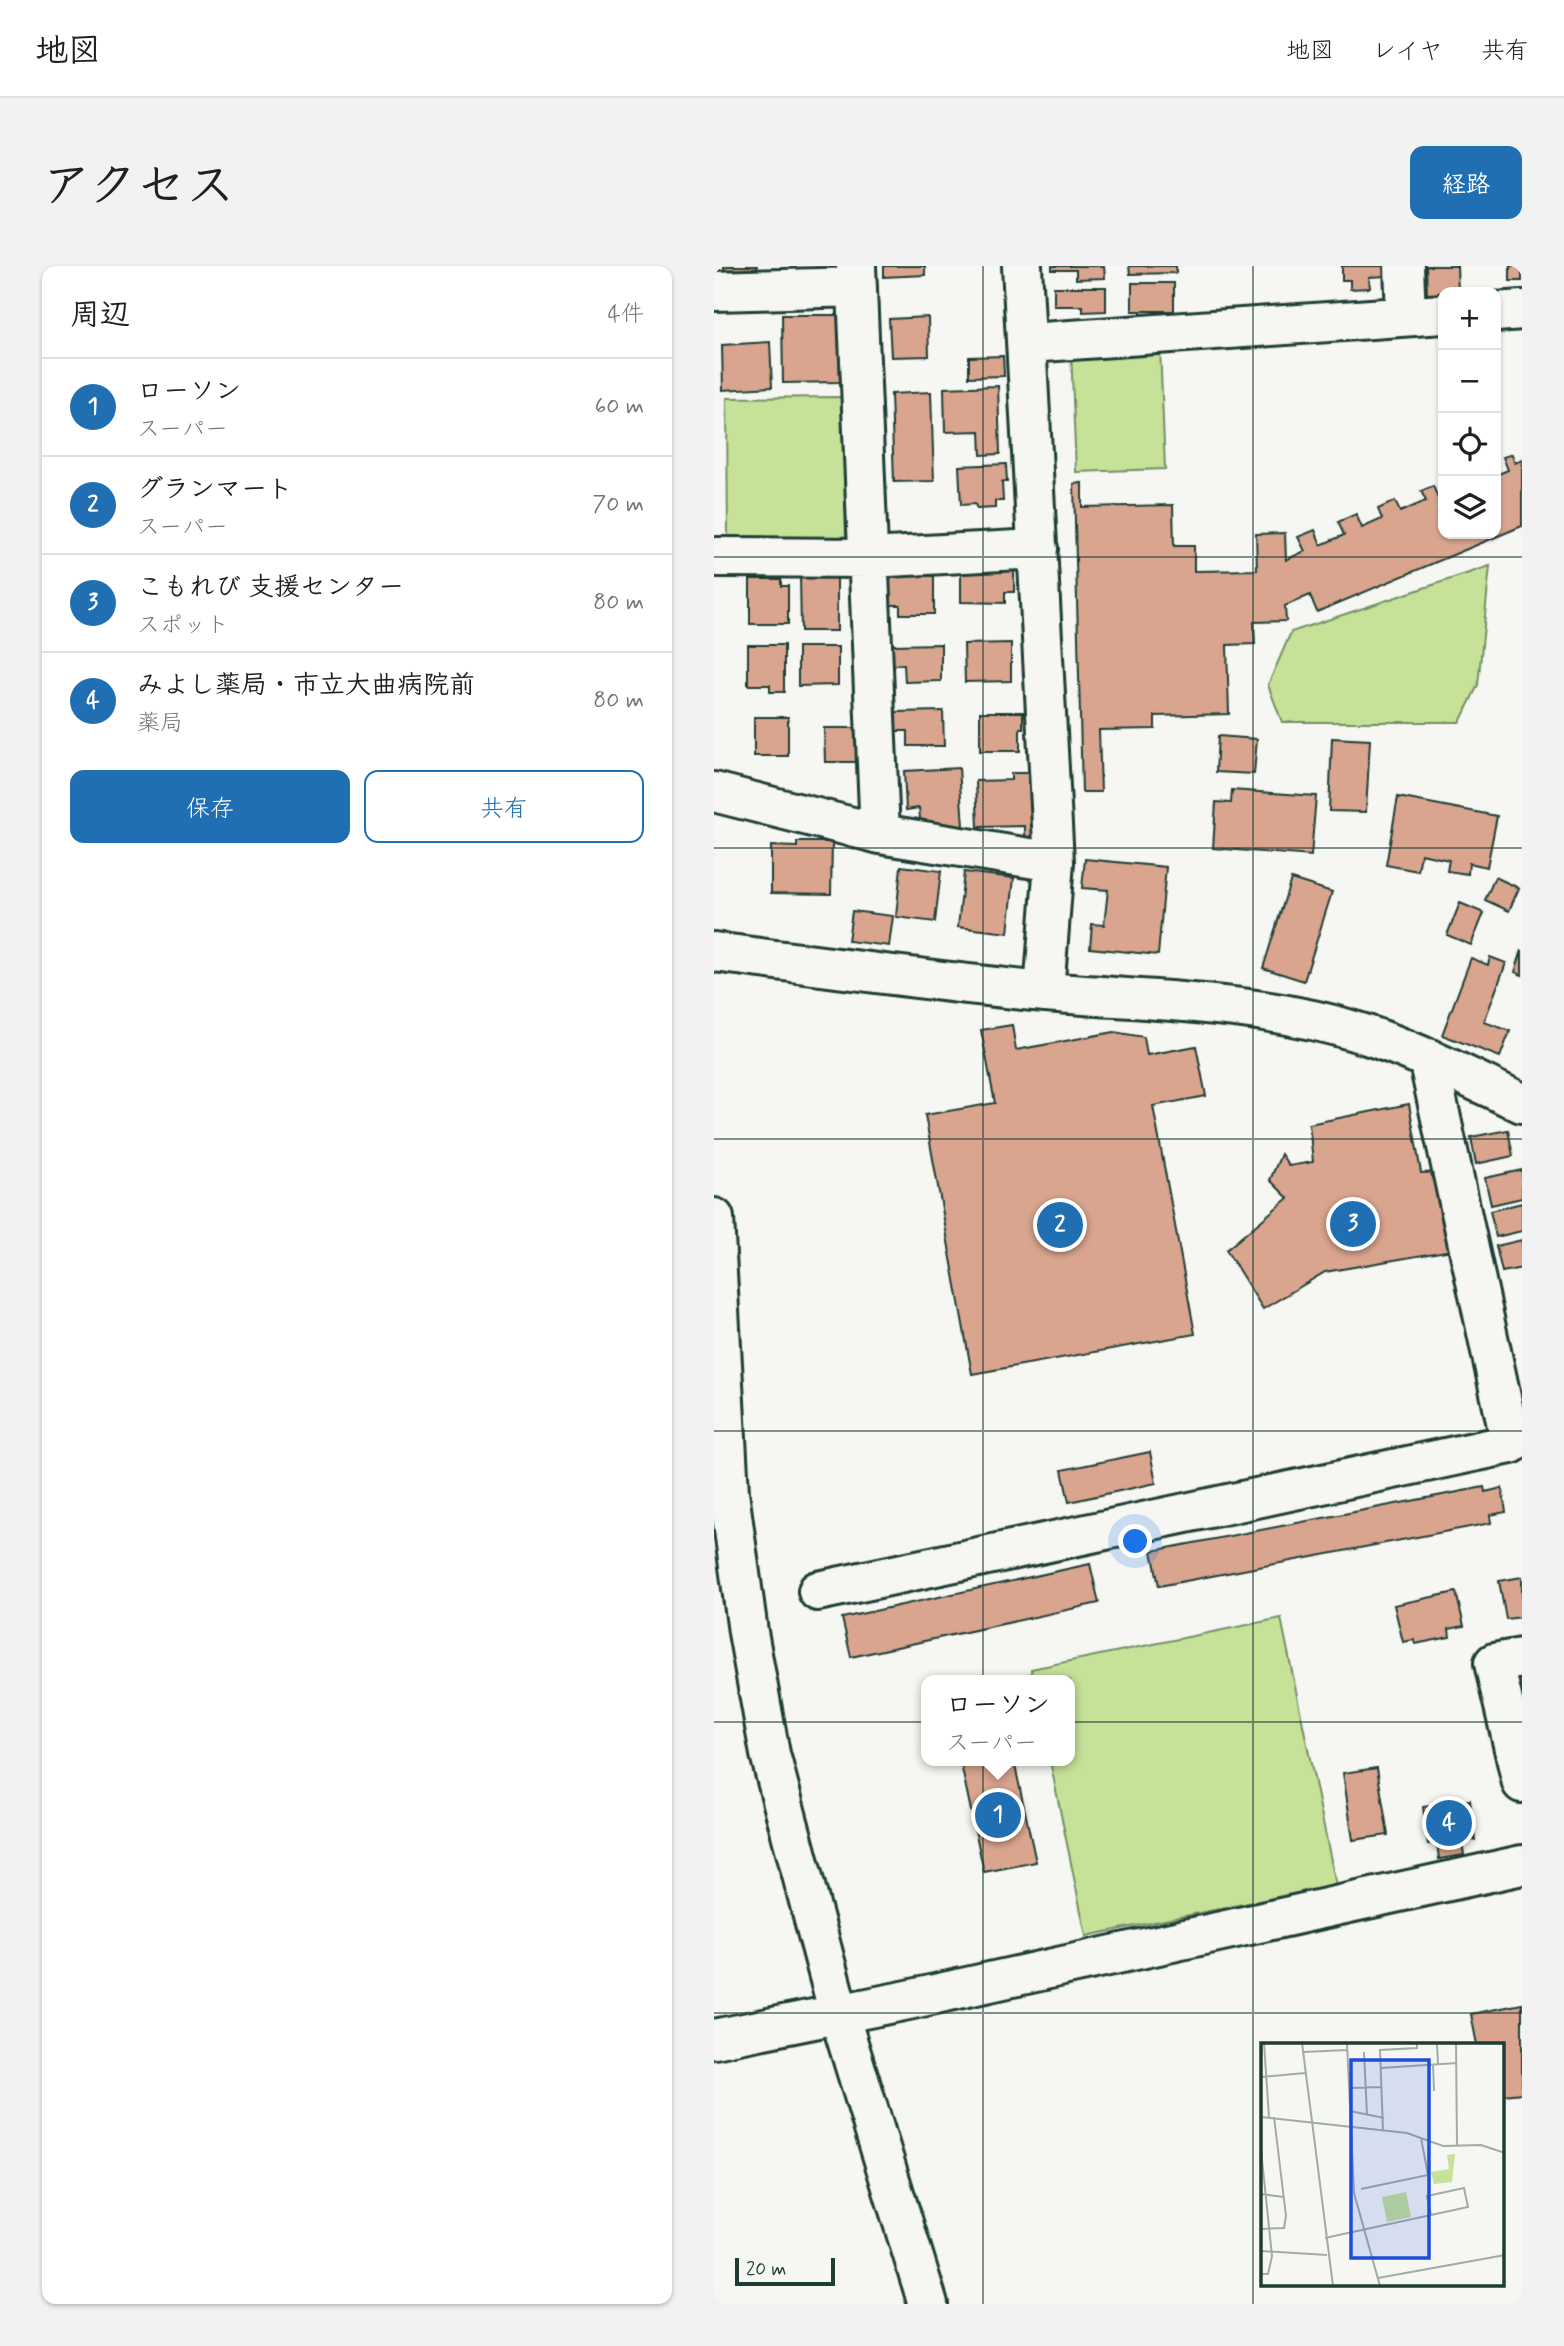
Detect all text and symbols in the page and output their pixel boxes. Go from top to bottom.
text: 地図 [35,30,101,74]
text: 地図 [1286,36,1334,67]
text: レイヤ [1372,36,1443,67]
text: 共有 [1481,36,1529,67]
button: 経路 [1410,146,1522,219]
text: アクセス [42,155,235,220]
map controls [1438,287,1501,539]
button: + [1438,287,1501,350]
text: 周辺 [70,296,130,335]
text: 4件 [608,300,644,330]
button: − [1438,350,1501,413]
text: ローソン [137,375,241,409]
text: 1 [88,392,98,422]
text: 60 m [595,392,644,422]
button: locate [1438,413,1501,476]
text: スーパー [137,415,228,445]
text: グランマート [137,473,293,507]
button: layers [1438,476,1501,539]
text: 2 [87,490,99,520]
text: 70 m [592,490,644,520]
text: スーパー [137,513,228,543]
text: こもれび 支援センター [137,571,404,605]
text: 3 [88,588,98,618]
text: 80 m [593,588,644,618]
text: スポット [137,611,229,641]
text: みよし薬局・市立大曲病院前 [137,669,475,703]
text: 4 [86,686,100,716]
text: 80 m [593,686,644,716]
text: 薬局 [137,709,183,739]
button: 保存 [70,770,350,843]
button: 共有 [364,770,644,843]
pin: 3 [1330,1198,1376,1250]
pin: 2 [1037,1199,1083,1251]
your location [1118,1524,1152,1558]
popup [921,1675,1075,1766]
text: ローソン [946,1689,1050,1723]
text: スーパー [946,1729,1037,1759]
pin: 1 [975,1789,1021,1841]
pin: 4 [1426,1797,1472,1849]
inset map [1261,2043,1504,2287]
scale bar [735,2255,835,2287]
text: 20 m [746,2257,786,2282]

